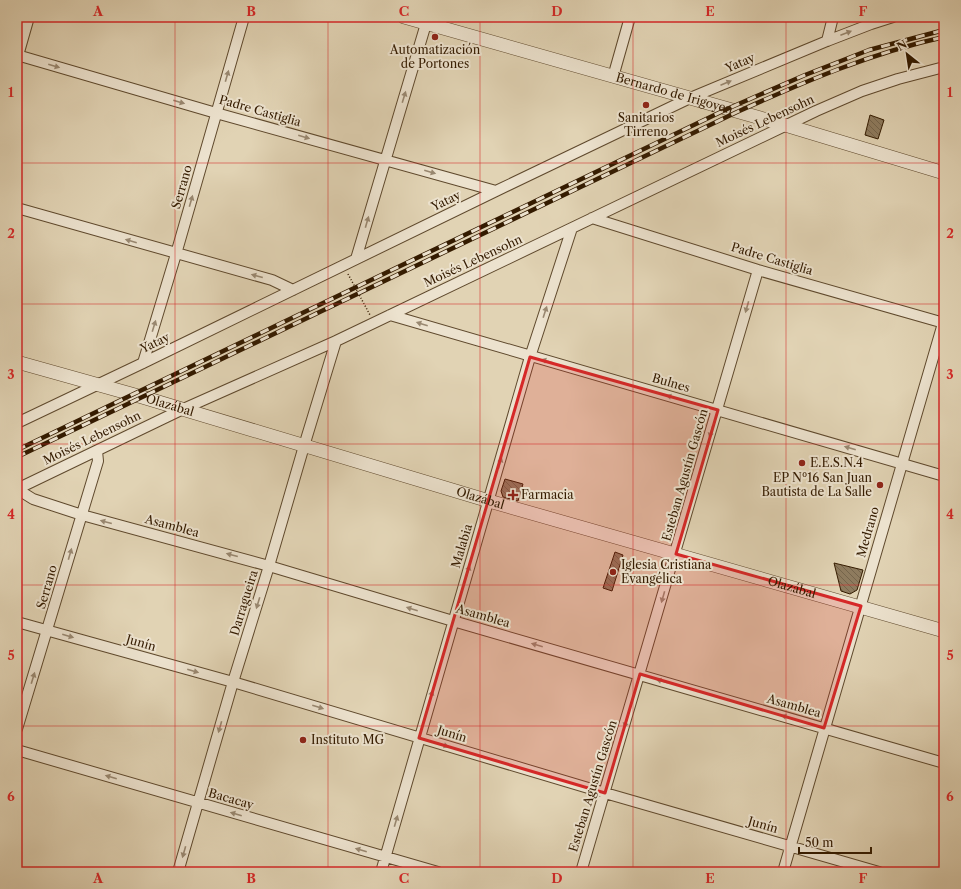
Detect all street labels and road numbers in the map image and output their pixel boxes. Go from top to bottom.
street label: Yatay [722,50,757,76]
street label: Bernardo de Irigoyen [614,69,735,117]
street label: Moisés Lebensohn [713,91,817,150]
street label: Padre Castiglia [217,92,304,130]
street label: Serrano [168,163,195,211]
street label: Yatay [428,187,463,214]
street label: Moisés Lebensohn [421,231,525,290]
street label: Padre Castiglia [729,239,815,278]
street label: Yatay [137,329,172,356]
street label: Bulnes [650,370,692,395]
street label: Olazábal [144,391,196,419]
street label: Moisés Lebensohn [40,407,144,468]
street label: Esteban Agustín Gascón [658,407,711,543]
street label: Olazábal [455,484,507,512]
street label: Medrano [853,505,882,559]
street label: Asamblea [142,511,202,540]
street label: Malabia [448,521,476,570]
street label: Serrano [33,563,60,611]
street label: Darragueira [226,568,261,637]
street label: Olazábal [766,573,818,601]
street label: Asamblea [453,600,513,631]
street label: Junín [123,631,158,654]
street label: Asamblea [764,690,824,721]
street label: Esteban Agustín Gascón [565,718,620,854]
street label: Junín [434,721,469,745]
street label: Bacacay [207,785,256,812]
street label: Junín [745,813,780,836]

